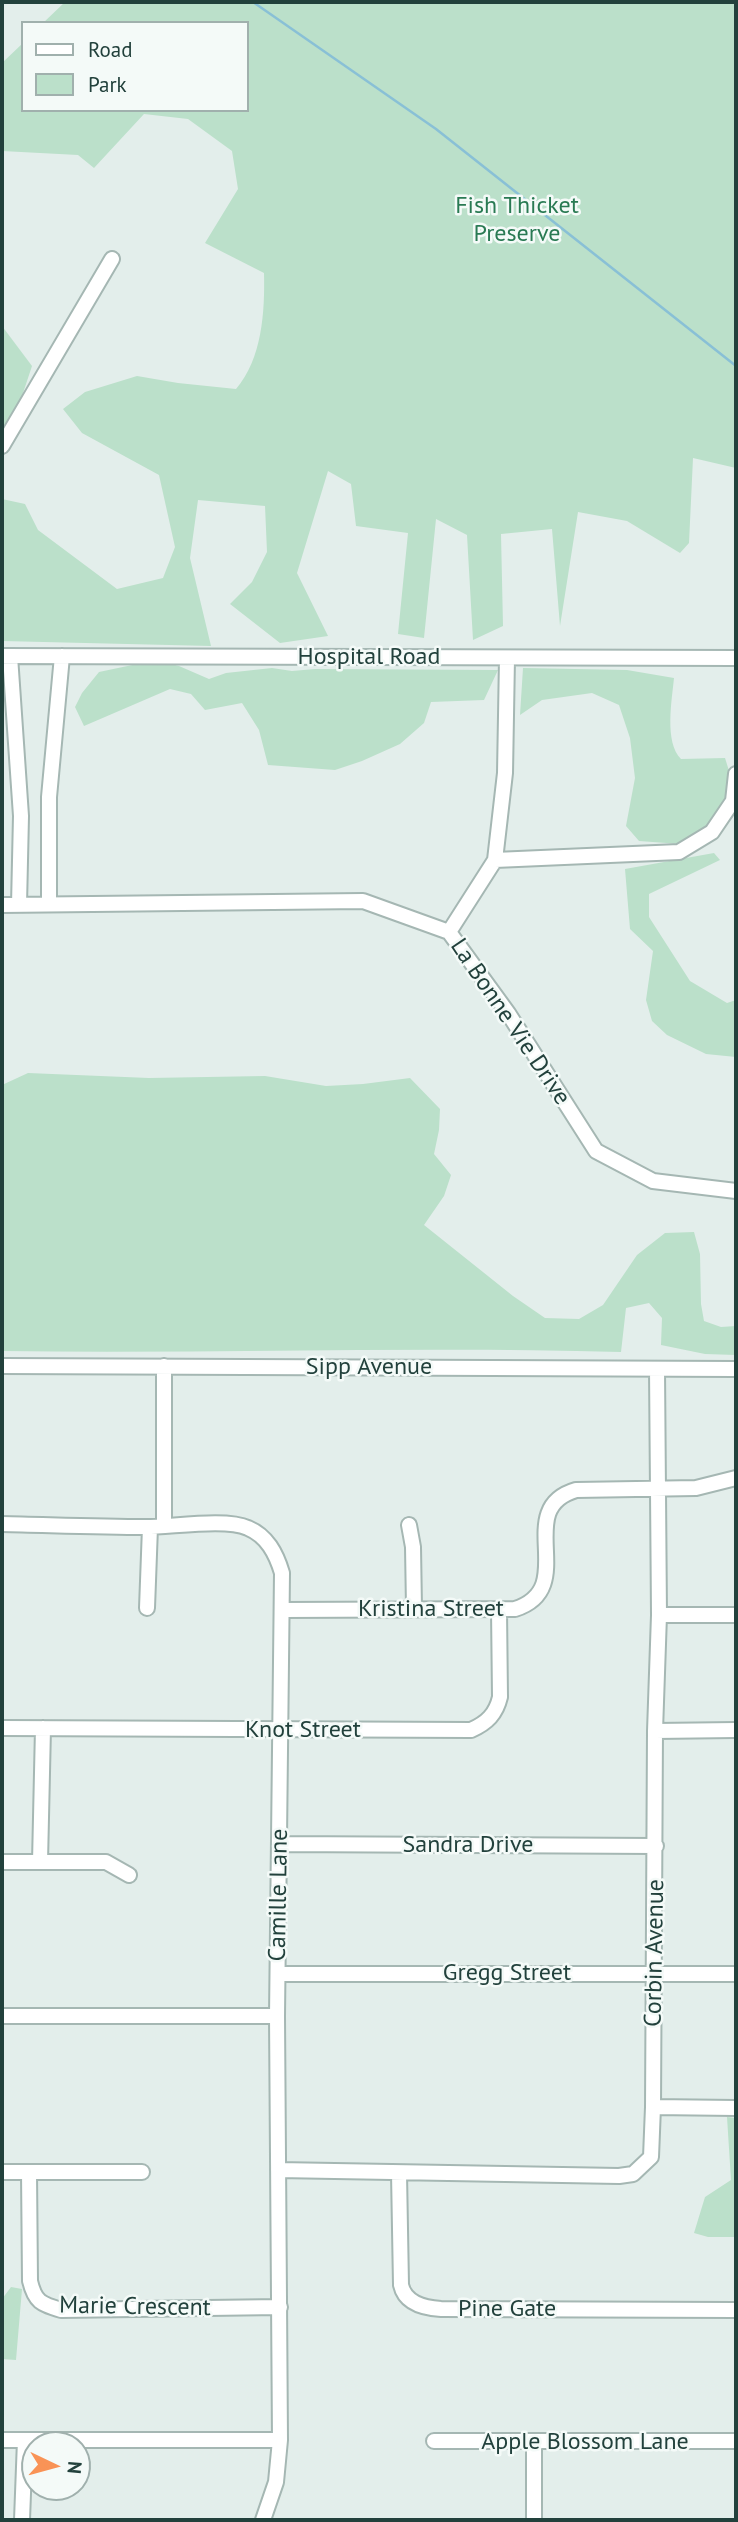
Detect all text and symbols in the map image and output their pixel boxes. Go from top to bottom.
legend [21,21,248,112]
text: Road [88,36,132,63]
text: Park [88,71,127,98]
park label: Fish Thicket Preserve [455,192,579,248]
street label: Hospital Road [298,643,440,671]
street label: La Bonne Vie Drive [444,933,576,1111]
street label: Sipp Avenue [306,1353,432,1381]
street label: Kristina Street [358,1595,504,1623]
street label: Knot Street [245,1716,361,1744]
street label: Camille Lane [263,1828,295,1962]
street label: Sandra Drive [403,1831,533,1859]
street label: Corbin Avenue [639,1879,671,2027]
street label: Gregg Street [443,1959,571,1987]
street label: Marie Crescent [59,2291,211,2323]
street label: Pine Gate [458,2295,556,2323]
street label: Apple Blossom Lane [481,2428,689,2456]
north arrow [21,2431,91,2501]
text: N [62,2460,87,2475]

